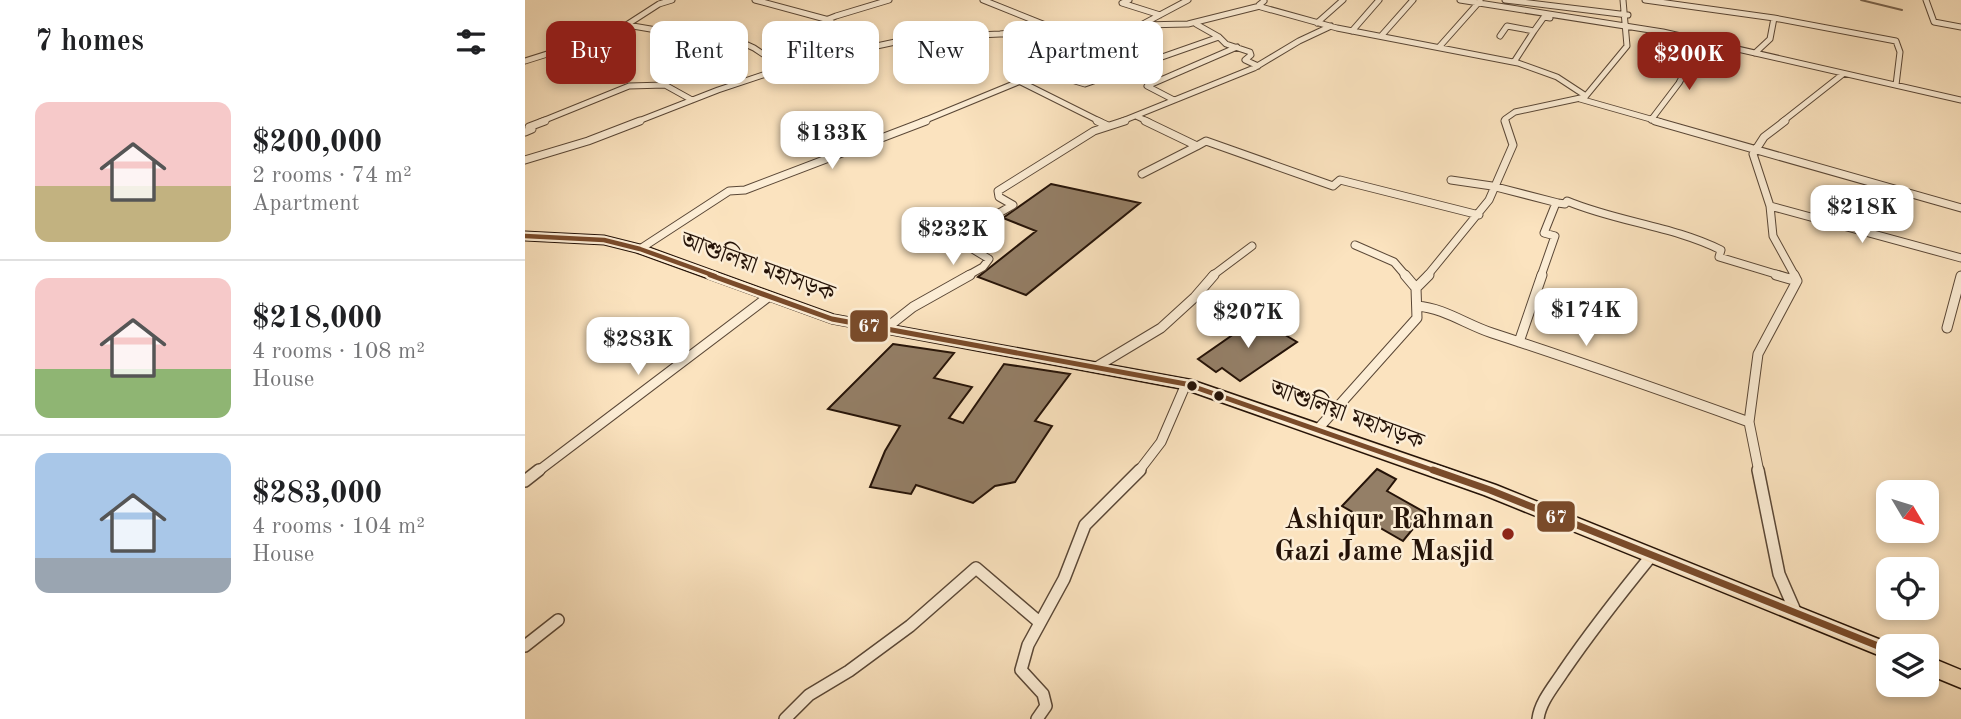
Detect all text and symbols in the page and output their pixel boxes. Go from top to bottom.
chip: Buy [546,21,636,84]
chip: Rent [650,21,748,84]
chip: Filters [762,21,879,84]
chip: New [893,21,989,84]
chip: Apartment [1003,21,1163,84]
icon: filters [452,23,490,61]
text: 7 homes [35,27,144,57]
pin: $200K [1640,32,1738,92]
text: $200K [1653,43,1725,66]
pin: $133K [783,111,881,171]
text: $133K [796,122,868,145]
text: $200,000 [252,128,382,158]
icon: home [91,130,175,214]
text: 2 rooms · 74 m² [252,164,412,187]
pin: $218K [1813,186,1911,245]
text: Apartment [252,192,360,215]
text: $218K [1826,196,1898,219]
pin: $232K [904,208,1002,267]
text: $232K [917,218,989,241]
street label: আশুলিয়া মহাসড়ক [676,225,840,307]
pin: $174K [1537,288,1635,348]
pin: $207K [1199,290,1297,350]
text: $174K [1550,299,1622,322]
text: $207K [1212,301,1284,324]
text: $218,000 [252,304,382,334]
icon: home [91,306,175,390]
line badge: 67 [849,309,889,343]
pin: $283K [589,318,687,377]
text: 67 [858,318,880,337]
text: $283K [602,328,674,351]
text: 4 rooms · 108 m² [252,340,425,363]
text: House [252,368,314,391]
street label: আশুলিয়া মহাসড়ক [1265,373,1429,455]
unlabelled marker [1185,379,1199,393]
unlabelled marker [1212,389,1226,403]
text: $283,000 [252,479,382,509]
north arrow [1876,480,1939,542]
map controls [1876,480,1939,697]
icon: home [91,481,175,565]
line badge: 67 [1536,500,1576,533]
place label: Ashiqur Rahman Gazi Jame Masjid [1274,507,1494,567]
text: 67 [1545,509,1567,528]
text: 4 rooms · 104 m² [252,515,425,538]
marker: Ashiqur Rahman Gazi Jame Masjid [1500,526,1516,542]
text: House [252,543,314,566]
button: locate [1876,557,1939,620]
button: layers [1876,634,1939,697]

